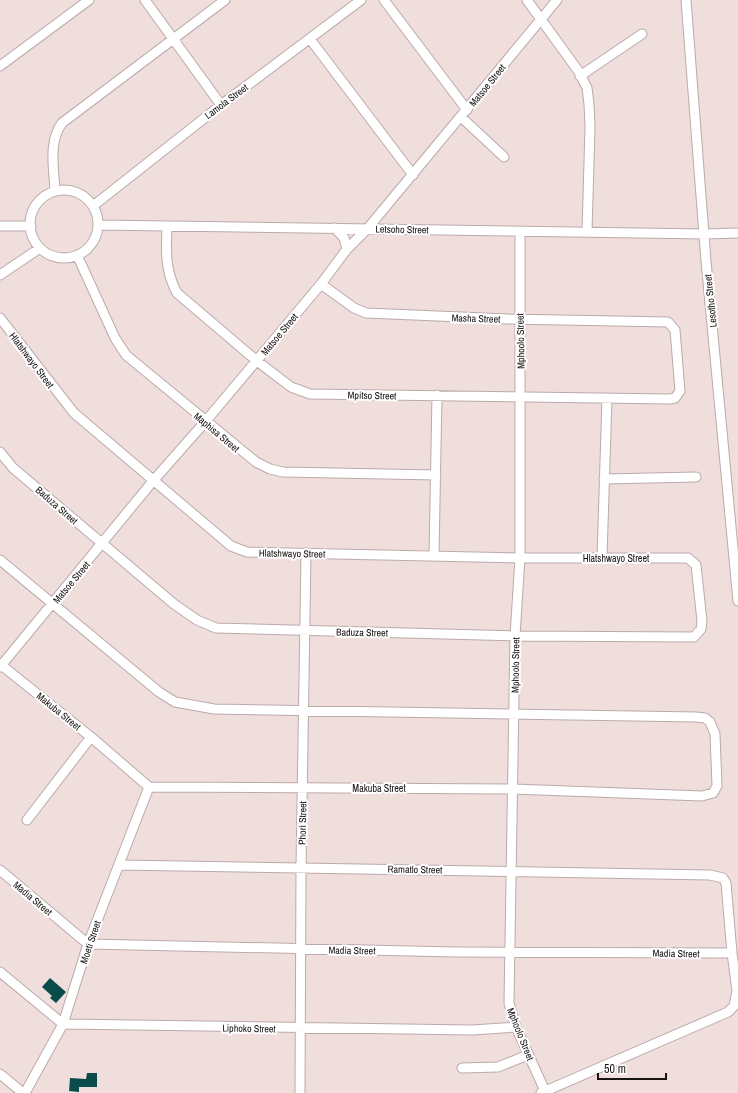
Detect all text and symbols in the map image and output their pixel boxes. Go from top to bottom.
street label: Matsoe Street [466,61,509,109]
street label: Lamola Street [202,80,251,122]
street label: Letsoho Street [375,223,429,236]
street label: Lesotho Street [701,273,720,328]
street label: Matsoe Street [258,310,301,358]
street label: Masha Street [451,311,501,326]
street label: Mphoolo Street [514,312,527,369]
street label: Hlatshwayo Street [6,330,57,391]
street label: Mpitso Street [347,389,397,402]
street label: Maphisa Street [191,410,243,456]
street label: Baduza Street [33,483,81,528]
street label: Hlatshwayo Street [259,546,326,561]
street label: Hlatshwayo Street [583,552,650,565]
street label: Matsoe Street [50,558,93,606]
street label: Baduza Street [336,626,389,639]
street label: Mphoolo Street [509,636,522,693]
street label: Makuba Street [34,690,84,734]
street label: Makuba Street [352,782,406,795]
street label: Phori Street [296,800,309,845]
street label: Ramatlo Street [388,863,443,876]
street label: Madia Street [11,878,55,919]
street label: Moeti Street [77,918,104,965]
street label: Madia Street [328,944,376,957]
street label: Madia Street [652,947,700,960]
street label: Mphoolo Street [504,1006,537,1063]
street label: Liphoko Street [222,1022,276,1035]
scale bar [598,1055,666,1081]
text: 50 m [604,1061,626,1077]

